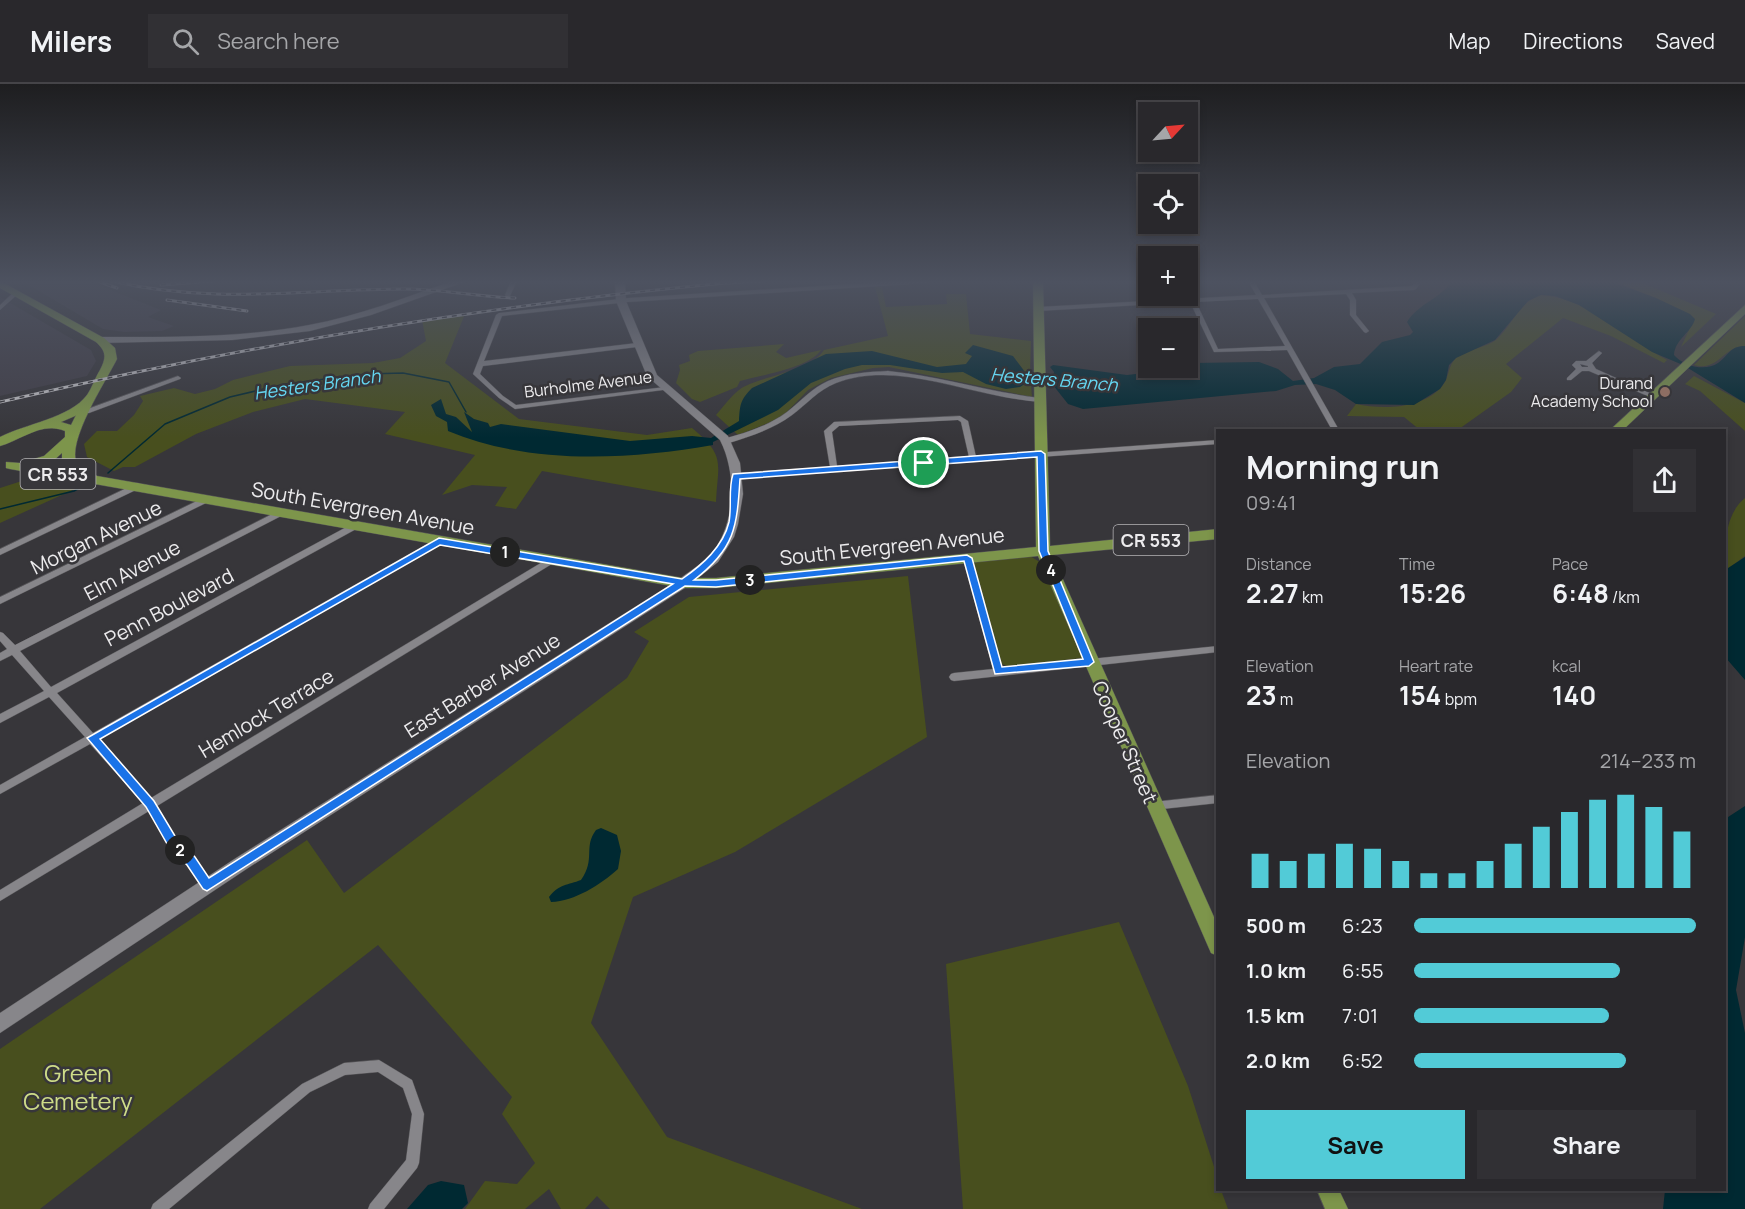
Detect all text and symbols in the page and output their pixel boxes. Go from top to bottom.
search box [148,14,568,68]
text: Milers [30,22,112,60]
icon: search [169,25,202,58]
text: Search here [217,26,340,56]
text: Map [1449,27,1490,55]
text: Directions [1523,27,1623,55]
text: Saved [1656,27,1715,55]
north arrow [1138,102,1198,162]
map controls [1138,102,1198,378]
button: locate [1138,174,1198,234]
button: + [1138,246,1198,306]
button: − [1138,318,1198,378]
water label: Hesters Branch [990,361,1120,397]
water label: Hesters Branch [252,363,383,405]
street label: Burholme Avenue [523,365,653,403]
place label: Durand Academy School [1531,372,1653,412]
marker: Durand Academy School [1658,385,1672,399]
pin [898,437,949,488]
text: Morning run [1246,444,1440,489]
icon: arrive [907,446,940,479]
button: share [1633,449,1696,512]
road number: CR 553 [20,459,96,489]
street label: South Evergreen Avenue [249,475,477,541]
text: 09:41 [1246,489,1296,516]
street label: Morgan Avenue [26,494,166,580]
street label: South Evergreen Avenue [778,521,1006,571]
road number: CR 553 [1114,525,1188,555]
street label: Elm Avenue [79,533,185,607]
pin: 1 [490,537,520,567]
text: 1 [501,541,509,563]
text: Distance [1246,553,1312,575]
text: Time [1399,553,1435,575]
text: Pace [1552,553,1588,575]
pin: 4 [1036,555,1066,585]
text: 4 [1046,559,1056,581]
street label: Penn Boulevard [100,562,238,652]
pin: 3 [735,565,765,595]
text: 3 [745,569,755,591]
text: 2.27 [1246,575,1299,611]
text: 15:26 [1399,575,1466,611]
text: 6:48 [1552,575,1609,611]
text: km [1299,586,1323,608]
text: /km [1609,586,1640,608]
street label: East Barber Avenue [399,626,565,744]
text: Elevation [1246,655,1314,677]
text: Heart rate [1399,655,1473,677]
text: kcal [1552,655,1581,677]
street label: Hemlock Terrace [193,662,339,764]
street label: Cooper Street [1086,676,1164,808]
text: 23 [1246,677,1277,713]
text: 154 [1399,677,1441,713]
text: 140 [1552,677,1596,713]
text: m [1277,688,1293,710]
text: bpm [1441,688,1477,710]
text: Elevation [1246,747,1330,774]
text: 214–233 m [1600,747,1696,774]
pin: 2 [165,835,195,865]
text: 2 [175,839,185,861]
text: 500 m [1246,912,1306,939]
text: 6:23 [1342,912,1383,939]
text: 1.0 km [1246,957,1306,984]
text: 6:55 [1342,957,1384,984]
text: 1.5 km [1246,1002,1305,1029]
text: 7:01 [1342,1002,1378,1029]
text: 2.0 km [1246,1047,1310,1074]
text: 6:52 [1342,1047,1383,1074]
park label: Green Cemetery [23,1056,133,1117]
button: Save [1246,1110,1465,1179]
button: Share [1477,1110,1696,1179]

